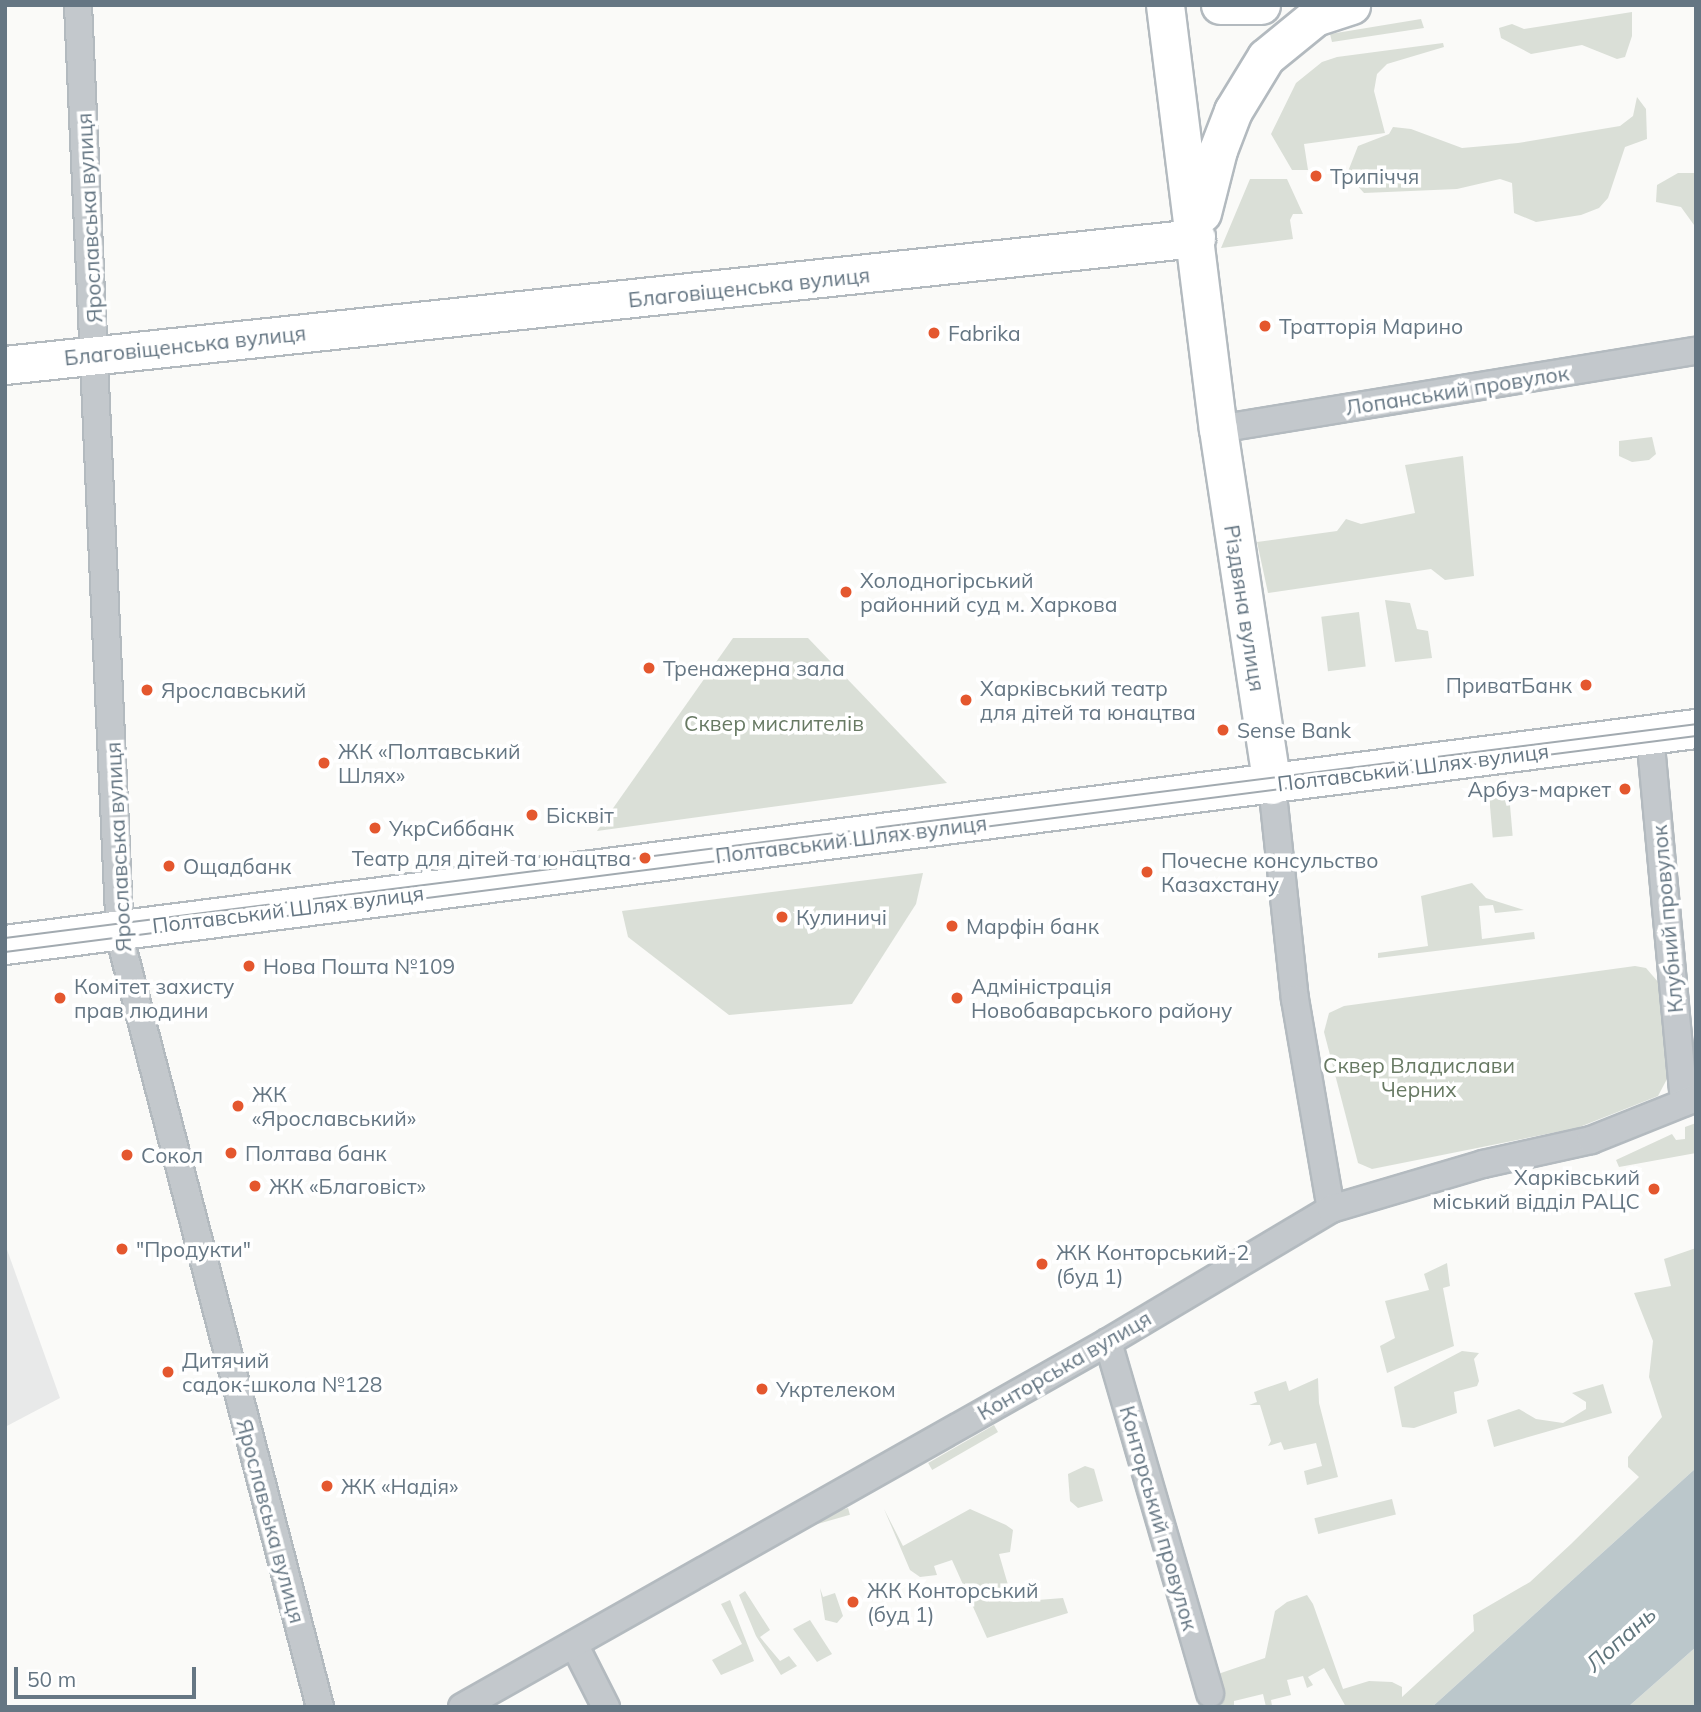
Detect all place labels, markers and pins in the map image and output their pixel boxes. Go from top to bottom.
place label: Трипіччя [1330,163,1419,189]
marker: Трипіччя [1308,168,1324,184]
place label: Тратторія Марино [1279,313,1463,339]
marker: Тратторія Марино [1257,318,1273,334]
place label: Fabrika [948,320,1021,346]
marker: Fabrika [926,325,942,341]
place label: Холодногірський районний суд м. Харкова [860,567,1118,617]
marker: Холодногірський районний суд м. Харкова [838,584,854,600]
place label: Тренажерна зала [663,655,845,681]
marker: Тренажерна зала [641,660,657,676]
place label: ПриватБанк [1446,672,1572,698]
place label: Харківський театр для дітей та юнацтва [980,675,1196,725]
place label: Ярославський [161,677,306,703]
marker: ПриватБанк [1578,677,1594,693]
marker: Ярославський [139,682,155,698]
marker: Харківський театр для дітей та юнацтва [958,692,974,708]
place label: Sense Bank [1237,717,1351,743]
marker: Sense Bank [1215,722,1231,738]
place label: ЖК «Полтавський Шлях» [338,738,520,788]
marker: ЖК «Полтавський Шлях» [316,755,332,771]
place label: Арбуз-маркет [1467,776,1611,802]
marker: Арбуз-маркет [1617,781,1633,797]
place label: Бісквіт [546,802,614,828]
marker: Бісквіт [524,807,540,823]
place label: УкрСиббанк [389,815,514,841]
marker: УкрСиббанк [367,820,383,836]
place label: Театр для дітей та юнацтва [352,845,631,871]
place label: Почесне консульство Казахстану [1161,847,1378,897]
marker: Театр для дітей та юнацтва [637,850,653,866]
place label: Ощадбанк [183,853,291,879]
marker: Ощадбанк [161,858,177,874]
marker: Почесне консульство Казахстану [1139,864,1155,880]
place label: Кулиничі [796,904,887,930]
marker: Кулиничі [774,909,790,925]
place label: Марфін банк [966,913,1099,939]
marker: Марфін банк [944,918,960,934]
place label: Нова Пошта №109 [263,953,455,979]
marker: Нова Пошта №109 [241,958,257,974]
place label: Комітет захисту прав людини [74,973,234,1023]
place label: Адміністрація Новобаварського району [971,973,1232,1023]
marker: Комітет захисту прав людини [52,990,68,1006]
marker: Адміністрація Новобаварського району [949,990,965,1006]
place label: ЖК «Ярославський» [252,1081,416,1131]
marker: ЖК «Ярославський» [230,1098,246,1114]
place label: Полтава банк [245,1140,387,1166]
place label: Сокол [141,1142,203,1168]
marker: Полтава банк [223,1145,239,1161]
marker: Сокол [119,1147,135,1163]
place label: Харківський міський відділ РАЦС [1432,1164,1640,1214]
place label: ЖК «Благовіст» [269,1173,426,1199]
marker: ЖК «Благовіст» [247,1178,263,1194]
marker: Харківський міський відділ РАЦС [1646,1181,1662,1197]
place label: "Продукти" [136,1236,251,1262]
place label: ЖК Конторський-2 (буд 1) [1056,1239,1249,1289]
marker: "Продукти" [114,1241,130,1257]
marker: ЖК Конторський-2 (буд 1) [1034,1256,1050,1272]
place label: Дитячий садок-школа №128 [182,1347,382,1397]
marker: Дитячий садок-школа №128 [160,1364,176,1380]
place label: Укртелеком [776,1376,896,1402]
marker: Укртелеком [754,1381,770,1397]
place label: ЖК «Надія» [341,1473,458,1499]
marker: ЖК «Надія» [319,1478,335,1494]
place label: ЖК Конторський (буд 1) [867,1577,1039,1627]
marker: ЖК Конторський (буд 1) [845,1594,861,1610]

